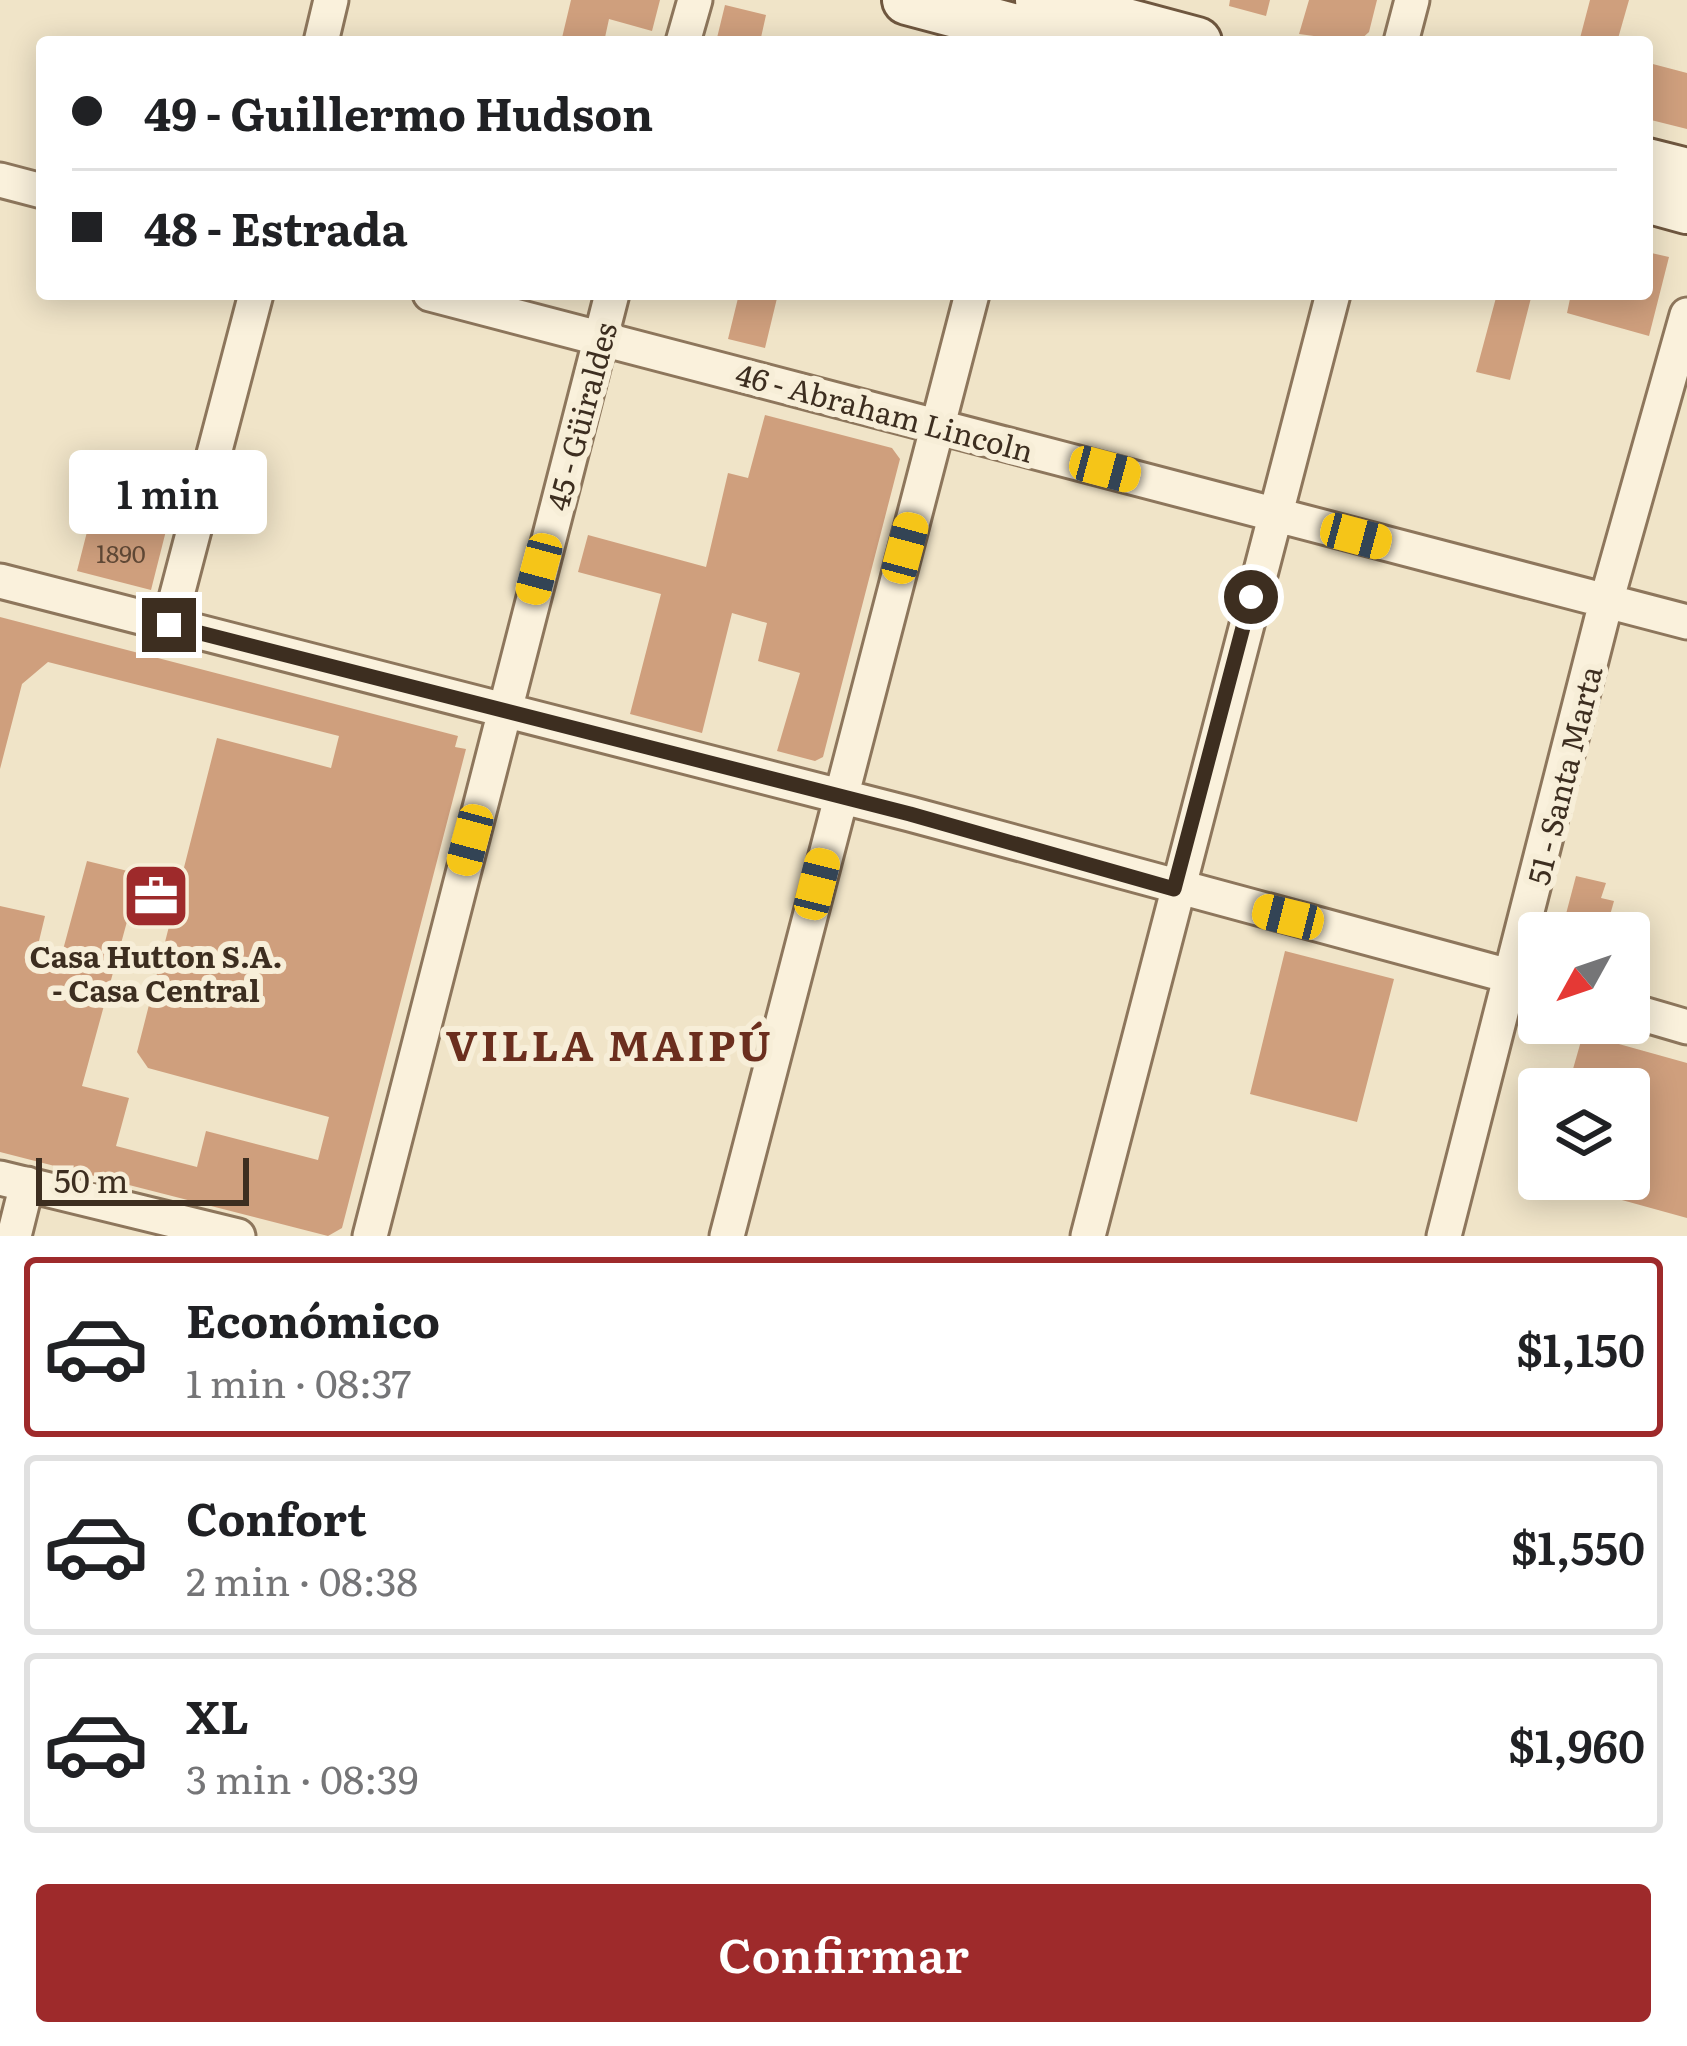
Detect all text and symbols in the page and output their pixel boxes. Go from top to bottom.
text: 49 - Guillermo Hudson [144,78,653,145]
text: 48 - Estrada [144,193,408,260]
street label: 45 - Güiraldes [534,317,626,515]
street label: 46 - Abraham Lincoln [731,350,1039,472]
car [1066,442,1144,496]
callout: 1 min [70,451,268,535]
text: 1 min [117,463,219,521]
car [878,509,932,587]
car [1317,509,1395,563]
car [512,530,566,608]
house number: 1890 [96,535,146,570]
route start [1224,570,1278,624]
route end [142,598,196,652]
street label: 51 - Santa Marta [1515,660,1612,889]
car [443,801,497,879]
car [791,845,843,923]
office icon: Casa Hutton S.A. - Casa Central [121,861,191,931]
car [1249,891,1327,943]
north arrow [1518,912,1650,1044]
map controls [1518,912,1650,1200]
place label: Casa Hutton S.A. - Casa Central [30,933,282,1011]
district label: VILLA MAIPÚ [446,1012,774,1074]
button: layers [1518,1068,1650,1200]
scale bar [36,1152,249,1205]
text: 50 m [54,1154,128,1203]
text: Económico [186,1285,440,1352]
icon: car [42,1293,150,1401]
text: $1,150 [1516,1314,1645,1381]
text: 1 min · 08:37 [186,1352,411,1410]
text: Confort [186,1483,367,1550]
icon: car [42,1491,150,1599]
text: $1,550 [1511,1512,1645,1579]
text: 2 min · 08:38 [186,1550,418,1608]
text: XL [186,1681,249,1748]
icon: car [42,1689,150,1797]
text: $1,960 [1508,1710,1645,1777]
text: 3 min · 08:39 [186,1748,418,1806]
button: Confirmar [36,1884,1651,2022]

